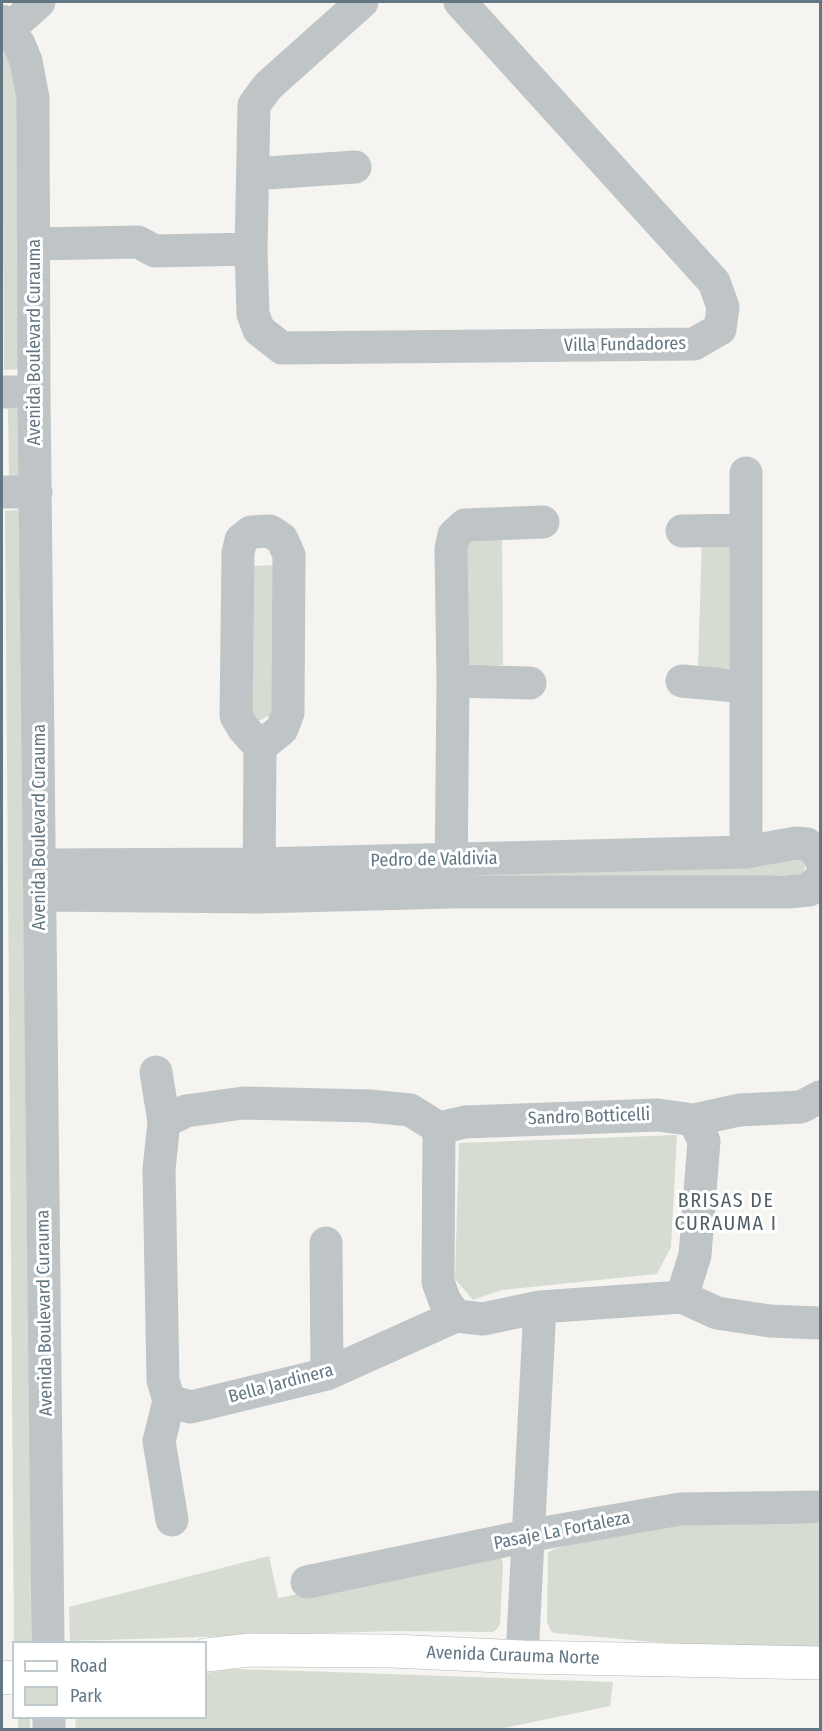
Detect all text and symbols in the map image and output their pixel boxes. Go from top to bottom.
street label: Avenida Boulevard Curauma [24,239,46,445]
street label: Villa Fundadores [564,333,686,357]
street label: Avenida Boulevard Curauma [29,724,51,930]
street label: Pedro de Valdivia [370,848,498,872]
street label: Sandro Botticelli [528,1104,650,1130]
district label: BRISAS DE CURAUMA I [675,1189,777,1236]
street label: Avenida Boulevard Curauma [32,1210,58,1416]
street label: Bella Jardinera [226,1360,336,1408]
street label: Pasaje La Fortaleza [492,1507,632,1555]
legend [12,1641,207,1719]
street label: Avenida Curauma Norte [426,1642,600,1670]
text: Road [70,1655,107,1677]
text: Park [70,1685,102,1707]

